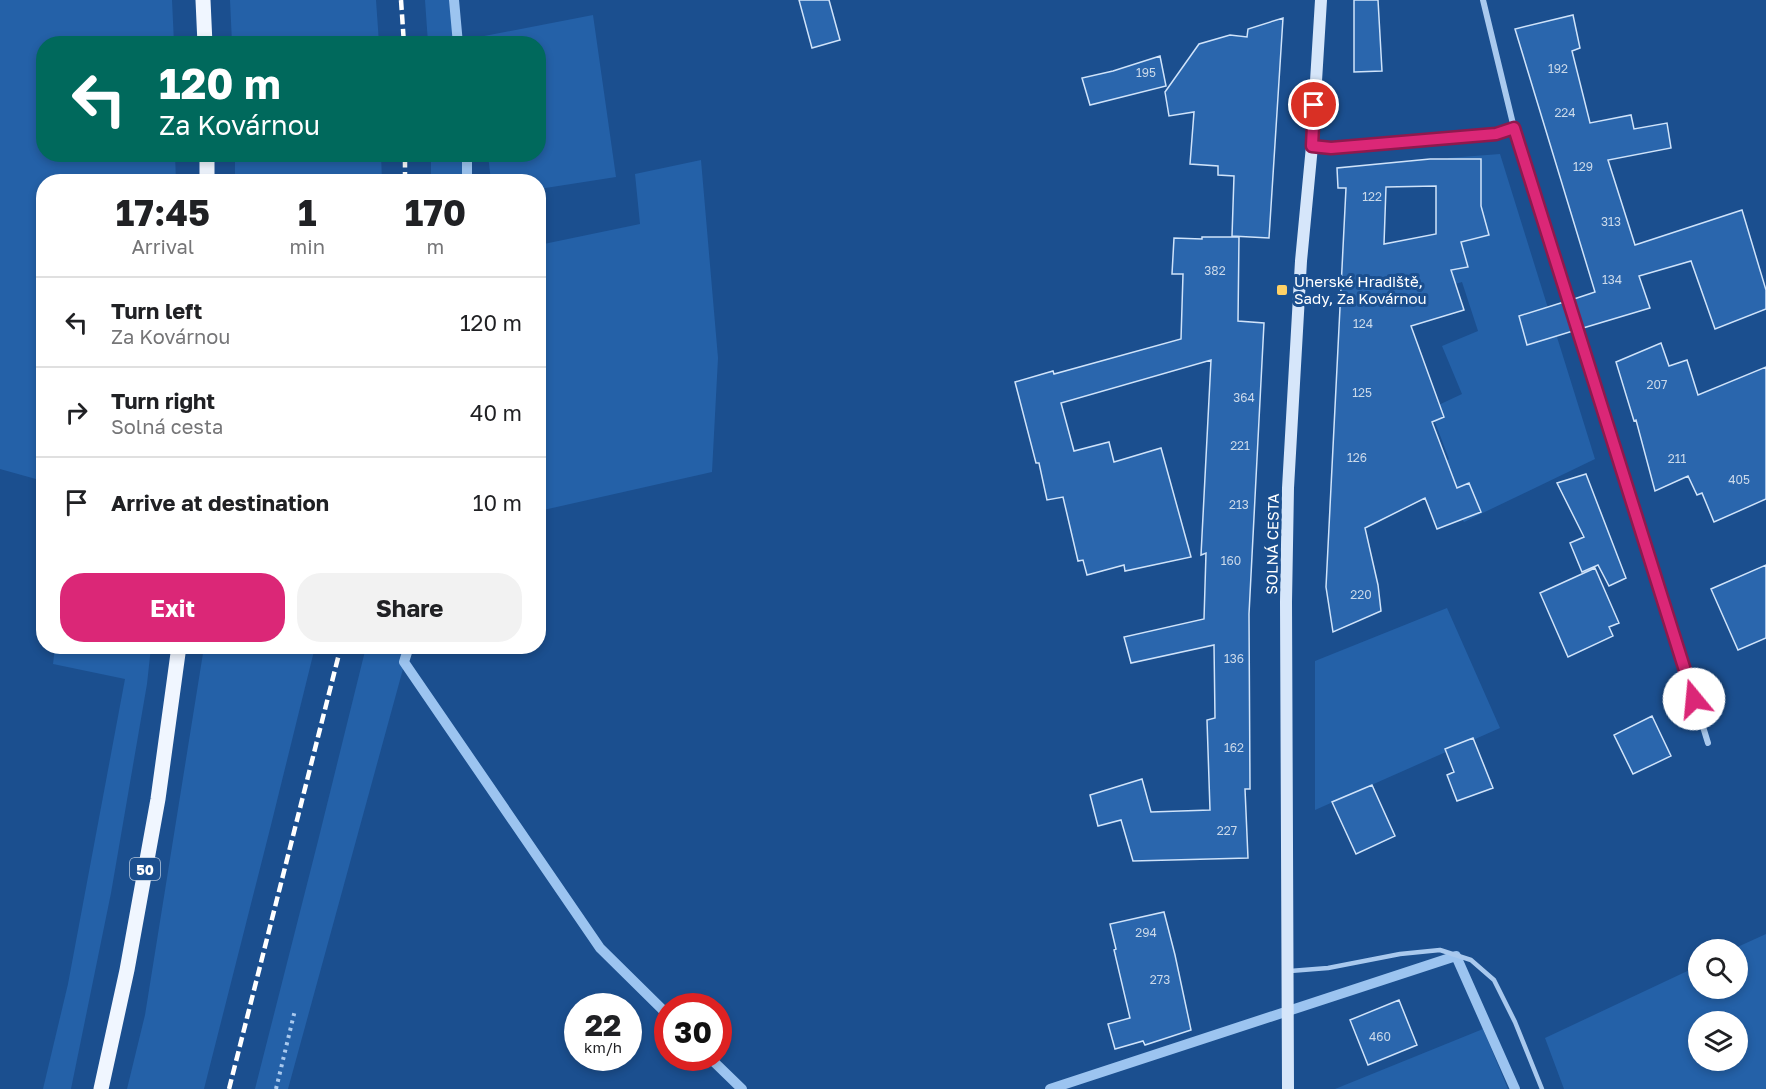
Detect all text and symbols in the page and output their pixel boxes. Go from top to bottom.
text: 120 m [159,58,281,108]
icon: left [60,60,138,138]
house number: 192 [1548,61,1568,76]
house number: 195 [1136,65,1156,80]
pin [1288,79,1339,130]
icon: arrive [1297,88,1330,121]
house number: 224 [1554,105,1576,120]
text: Za Kovárnou [159,109,320,141]
house number: 129 [1573,159,1593,174]
house number: 122 [1362,189,1382,204]
text: 17:45 [116,191,210,234]
text: 1 [298,191,317,234]
text: 170 [405,191,466,234]
house number: 313 [1601,214,1621,229]
text: Arrival [131,234,194,258]
text: min [290,234,325,258]
text: m [427,234,444,258]
house number: 382 [1204,263,1226,278]
place label: Uherské Hradiště, Sady, Za Kovárnou [1294,272,1427,307]
house number: 134 [1602,272,1622,287]
marker: Uherské Hradiště, Sady, Za Kovárnou [1275,283,1289,297]
text: Turn left [111,297,202,324]
icon: left [60,306,93,339]
text: 120 m [460,309,522,336]
house number: 124 [1353,316,1373,331]
text: Za Kovárnou [111,324,230,348]
house number: 207 [1647,377,1667,392]
house number: 125 [1352,385,1372,400]
text: Turn right [111,387,215,414]
house number: 364 [1233,390,1255,405]
icon: right [60,396,93,429]
text: 40 m [470,399,522,426]
text: Solná cesta [111,414,223,438]
house number: 221 [1230,438,1250,453]
house number: 126 [1347,450,1367,465]
house number: 211 [1668,451,1686,466]
house number: 405 [1728,472,1750,487]
icon: arrive [60,486,93,519]
text: Arrive at destination [111,489,329,516]
text: 10 m [473,489,522,516]
street label: SOLNÁ CESTA [1262,493,1282,595]
house number: 213 [1229,497,1249,512]
house number: 160 [1221,553,1241,568]
button: Exit [60,573,285,642]
button: Share [297,573,522,642]
house number: 220 [1350,587,1372,602]
house number: 136 [1224,651,1244,666]
position arrow [1662,667,1726,731]
house number: 162 [1224,740,1244,755]
house number: 227 [1217,823,1237,838]
road number: 50 [130,858,160,880]
house number: 294 [1135,925,1157,940]
map controls [1688,939,1748,1071]
button: search [1688,939,1748,999]
house number: 273 [1150,972,1170,987]
speed limit sign: 30 [654,993,732,1071]
text: 22 [585,1007,621,1043]
button: layers [1688,1011,1748,1071]
house number: 460 [1369,1029,1391,1044]
text: km/h [584,1038,622,1056]

